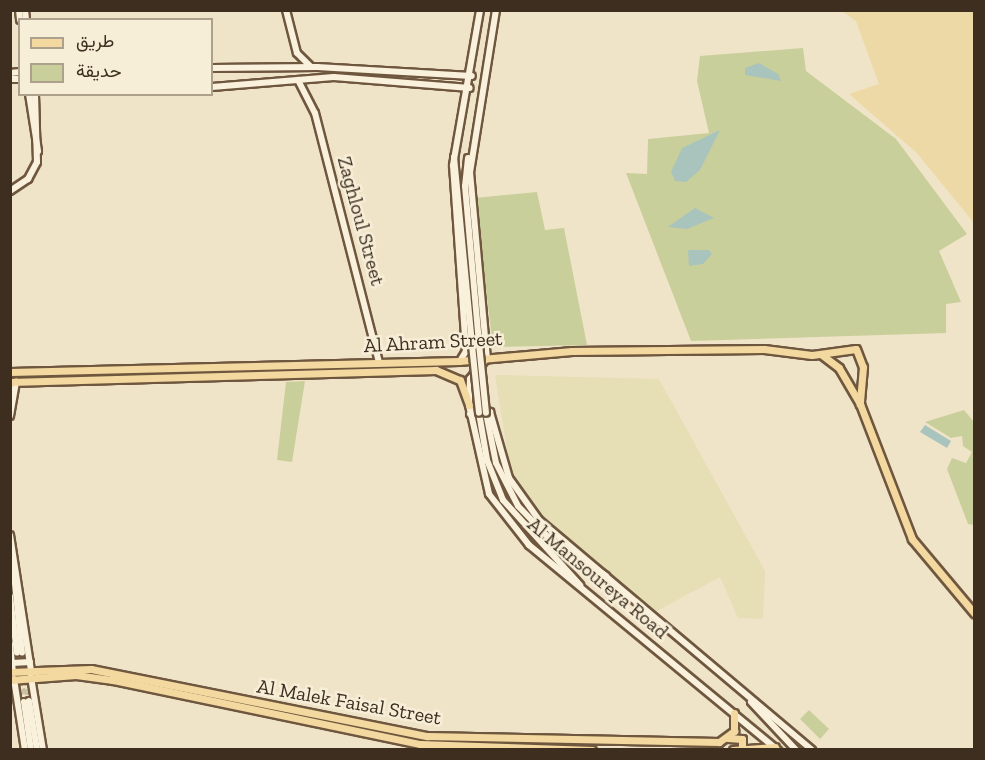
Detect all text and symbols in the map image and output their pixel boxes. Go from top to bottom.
legend [18,18,213,96]
text: طريق [76,30,114,52]
text: حديقة [76,60,122,82]
street label: Zaghloul Street [332,154,390,288]
street label: Al Ahram Street [363,326,503,358]
street label: Al Mansoureya Road [523,512,673,644]
street label: Al Malek Faisal Street [255,674,443,730]

